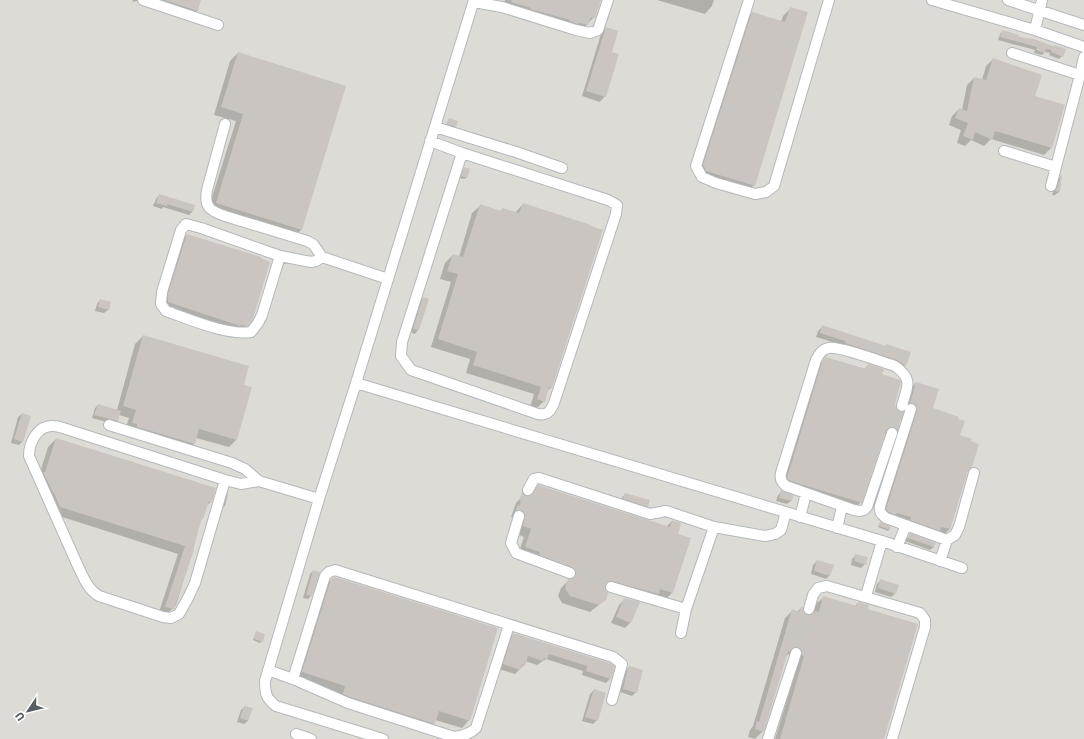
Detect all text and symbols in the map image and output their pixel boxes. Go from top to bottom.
north arrow [8,691,48,731]
text: U [11,709,29,724]

